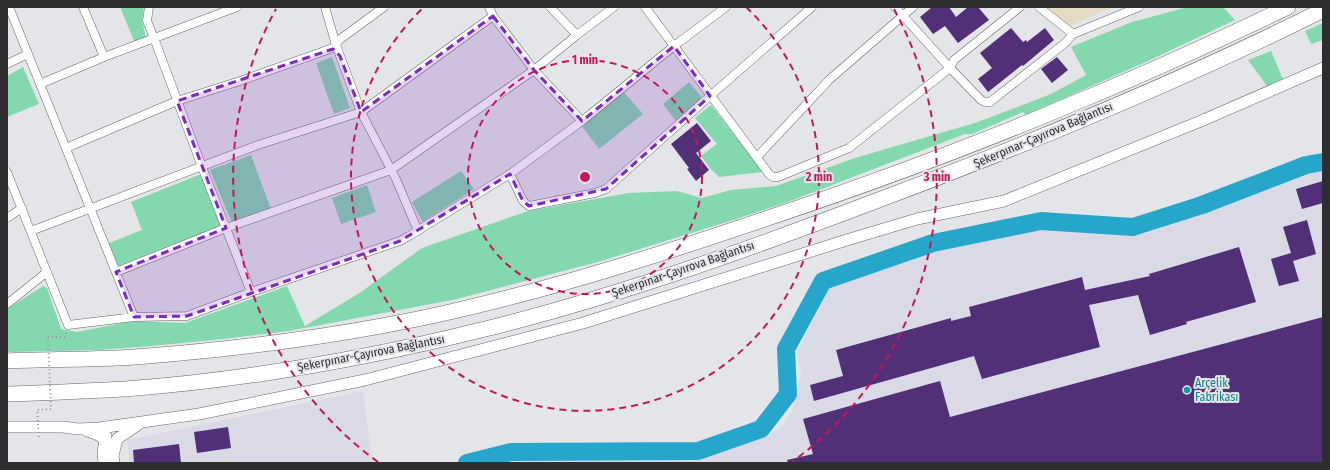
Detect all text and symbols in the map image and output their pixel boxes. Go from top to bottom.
text: 1 min [572,53,598,67]
street label: Şekerpınar-Çayırova Bağlantısı [971,99,1115,171]
centre of rings [578,170,592,184]
text: 2 min [805,170,832,184]
text: 3 min [923,170,950,184]
street label: Şekerpınar-Çayırova Bağlantısı [610,238,756,300]
street label: Şekerpınar-Çayırova Bağlantısı [296,332,446,374]
place label: Arçelik Fabrikası [1195,376,1238,404]
marker: Arçelik Fabrikası [1182,385,1192,395]

